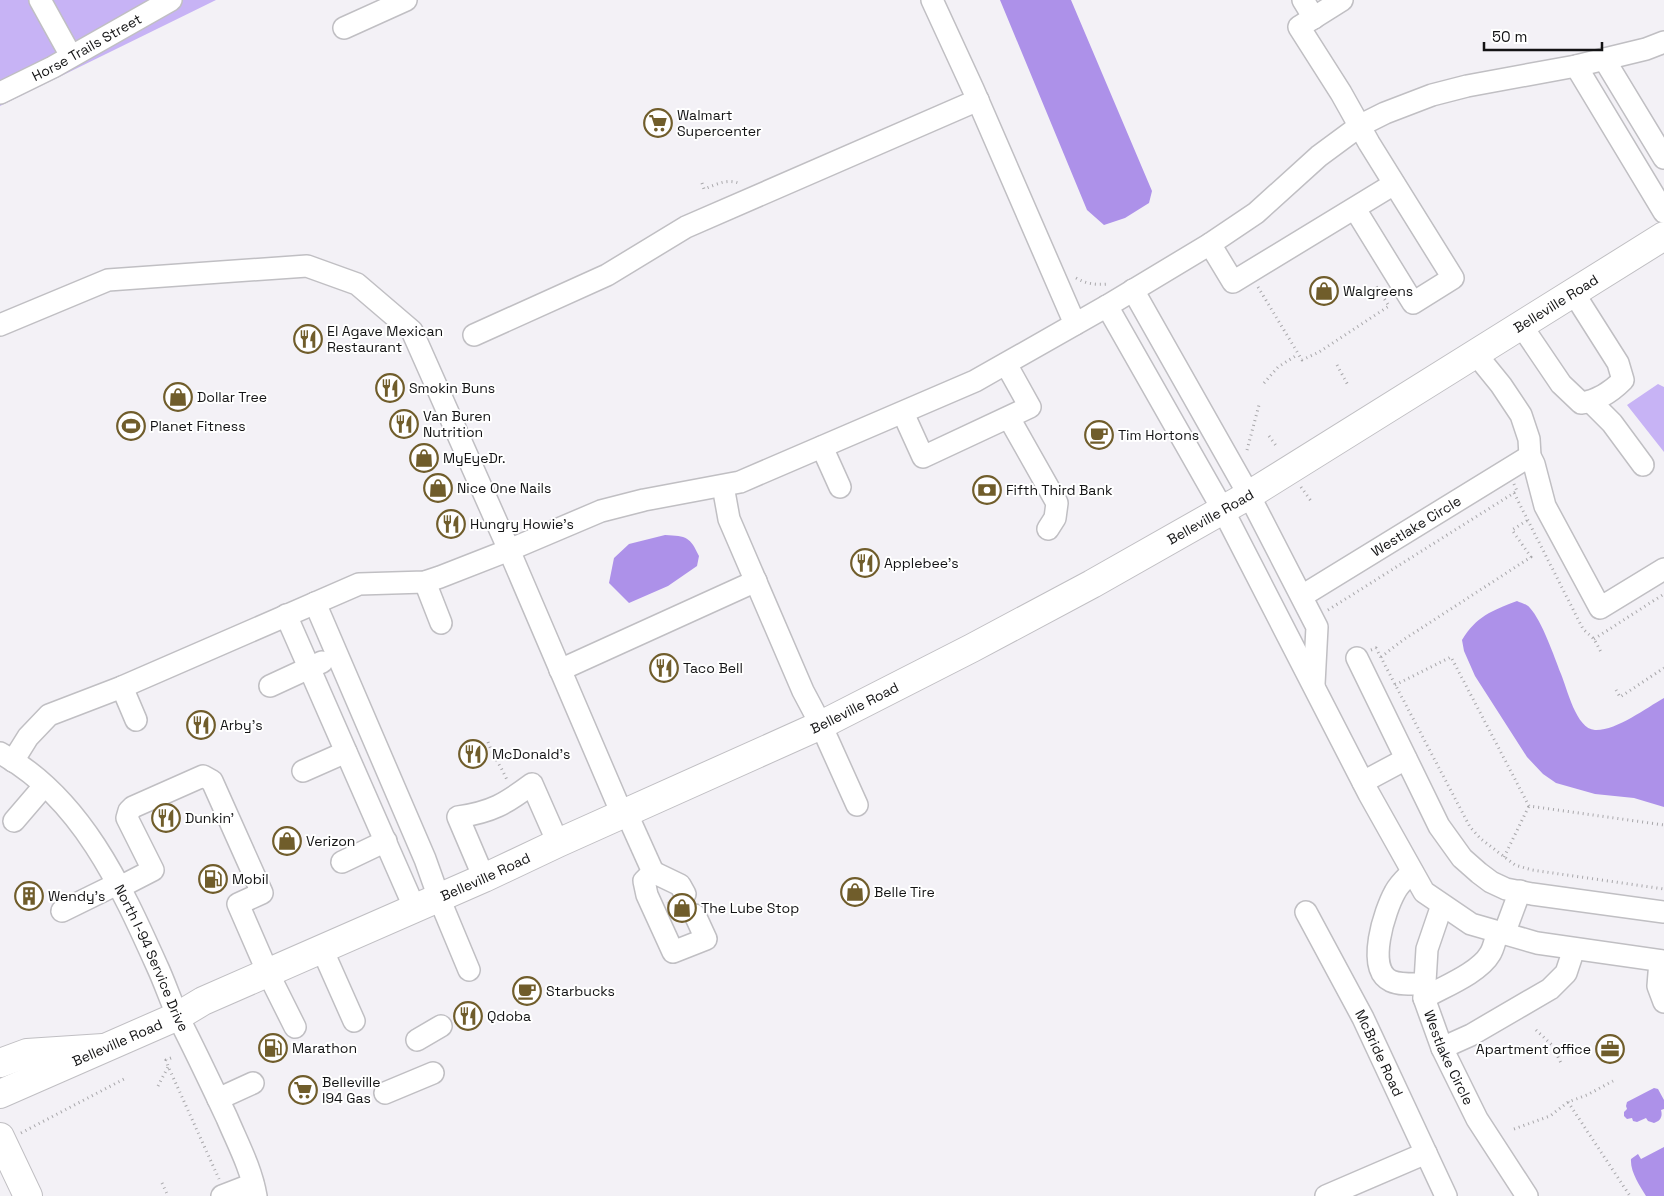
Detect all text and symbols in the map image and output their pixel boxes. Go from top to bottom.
street label: Horse Trails Street [29,10,145,85]
scale bar [1484,20,1602,52]
text: 50 m [1492,27,1527,46]
place label: Walmart Supercenter [677,106,761,140]
supermarket icon: Walmart Supercenter [643,108,673,138]
street label: Belleville Road [1510,270,1602,337]
shop icon: Walgreens [1309,276,1339,306]
place label: Walgreens [1343,282,1413,300]
place label: El Agave Mexican Restaurant [327,322,443,356]
restaurant icon: El Agave Mexican Restaurant [293,324,323,354]
restaurant icon: Smokin Buns [375,373,405,403]
place label: Smokin Buns [409,379,495,397]
shop icon: Dollar Tree [163,382,193,412]
place label: Dollar Tree [197,388,267,406]
place label: Van Buren Nutrition [423,407,491,441]
restaurant icon: Van Buren Nutrition [389,409,419,439]
sports icon: Planet Fitness [116,411,146,441]
place label: Planet Fitness [150,417,246,435]
cafe icon: Tim Hortons [1084,420,1114,450]
place label: Tim Hortons [1118,426,1199,444]
shop icon: MyEyeDr. [409,443,439,473]
place label: MyEyeDr. [443,449,506,467]
shop icon: Nice One Nails [423,473,453,503]
bank icon: Fifth Third Bank [972,475,1002,505]
place label: Nice One Nails [457,479,551,497]
place label: Fifth Third Bank [1006,481,1113,499]
street label: Belleville Road [1164,485,1257,549]
street label: Westlake Circle [1368,491,1464,560]
restaurant icon: Hungry Howie's [436,509,466,539]
place label: Hungry Howie's [470,515,574,533]
restaurant icon: Applebee's [850,548,880,578]
place label: Applebee's [884,554,959,572]
restaurant icon: Taco Bell [649,653,679,683]
place label: Taco Bell [683,659,743,677]
street label: Belleville Road [808,678,902,738]
restaurant icon: Arby's [186,710,216,740]
place label: Arby's [220,716,263,734]
restaurant icon: McDonald's [458,739,488,769]
place label: McDonald's [492,745,570,763]
restaurant icon: Dunkin' [151,803,181,833]
place label: Dunkin' [185,809,234,827]
shop icon: Verizon [272,826,302,856]
place label: Verizon [306,832,355,850]
street label: Belleville Road [438,848,533,905]
fuel station icon: Mobil [198,864,228,894]
place label: Mobil [232,870,269,888]
shop icon: Belle Tire [840,877,870,907]
building icon: Wendy's [14,881,44,911]
street label: North I-94 Service Drive [111,881,193,1035]
place label: Belle Tire [874,883,935,901]
place label: Wendy's [48,887,105,905]
shop icon: The Lube Stop [667,893,697,923]
place label: The Lube Stop [701,899,799,917]
cafe icon: Starbucks [512,976,542,1006]
place label: Starbucks [546,982,615,1000]
restaurant icon: Qdoba [453,1001,483,1031]
street label: McBride Road [1351,1006,1407,1099]
place label: Qdoba [487,1007,531,1025]
street label: Westlake Circle [1420,1007,1478,1108]
street label: Belleville Road [69,1015,165,1070]
fuel station icon: Marathon [258,1033,288,1063]
office icon: Apartment office [1595,1034,1625,1064]
place label: Marathon [292,1039,357,1057]
place label: Apartment office [1476,1040,1591,1058]
place label: Belleville I94 Gas [322,1073,381,1107]
supermarket icon: Belleville I94 Gas [288,1075,318,1105]

